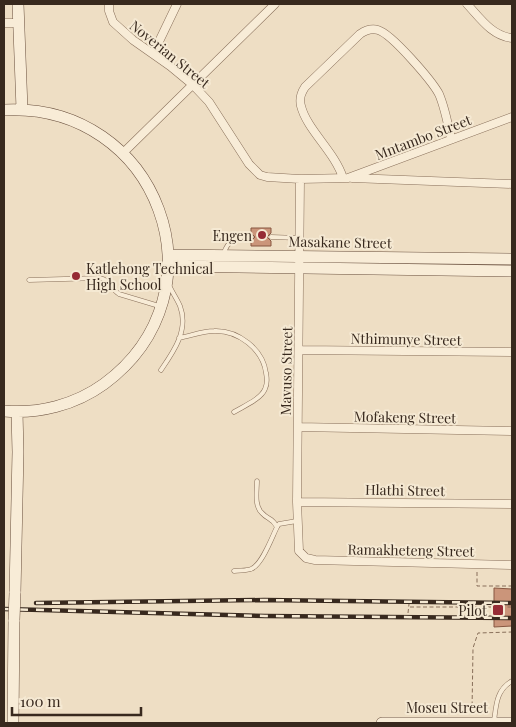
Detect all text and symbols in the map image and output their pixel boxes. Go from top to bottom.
street label: Noverian Street [126,16,215,93]
street label: Mntambo Street [372,110,475,164]
place label: Engen [213,226,253,245]
marker: Engen [256,229,268,241]
street label: Masakane Street [288,232,393,252]
place label: Katlehong Technical High School [86,259,213,294]
marker: Katlehong Technical High School [70,270,82,282]
street label: Mavuso Street [276,325,296,416]
street label: Nthimunye Street [350,329,463,349]
street label: Mofakeng Street [354,407,457,427]
street label: Hlathi Street [365,480,446,500]
street label: Ramakheteng Street [347,539,476,561]
place label: Pilot [458,601,488,620]
marker: Pilot [491,603,505,617]
scale bar [12,684,141,716]
text: 100 m [20,691,61,711]
street label: Moseu Street [406,698,489,717]

